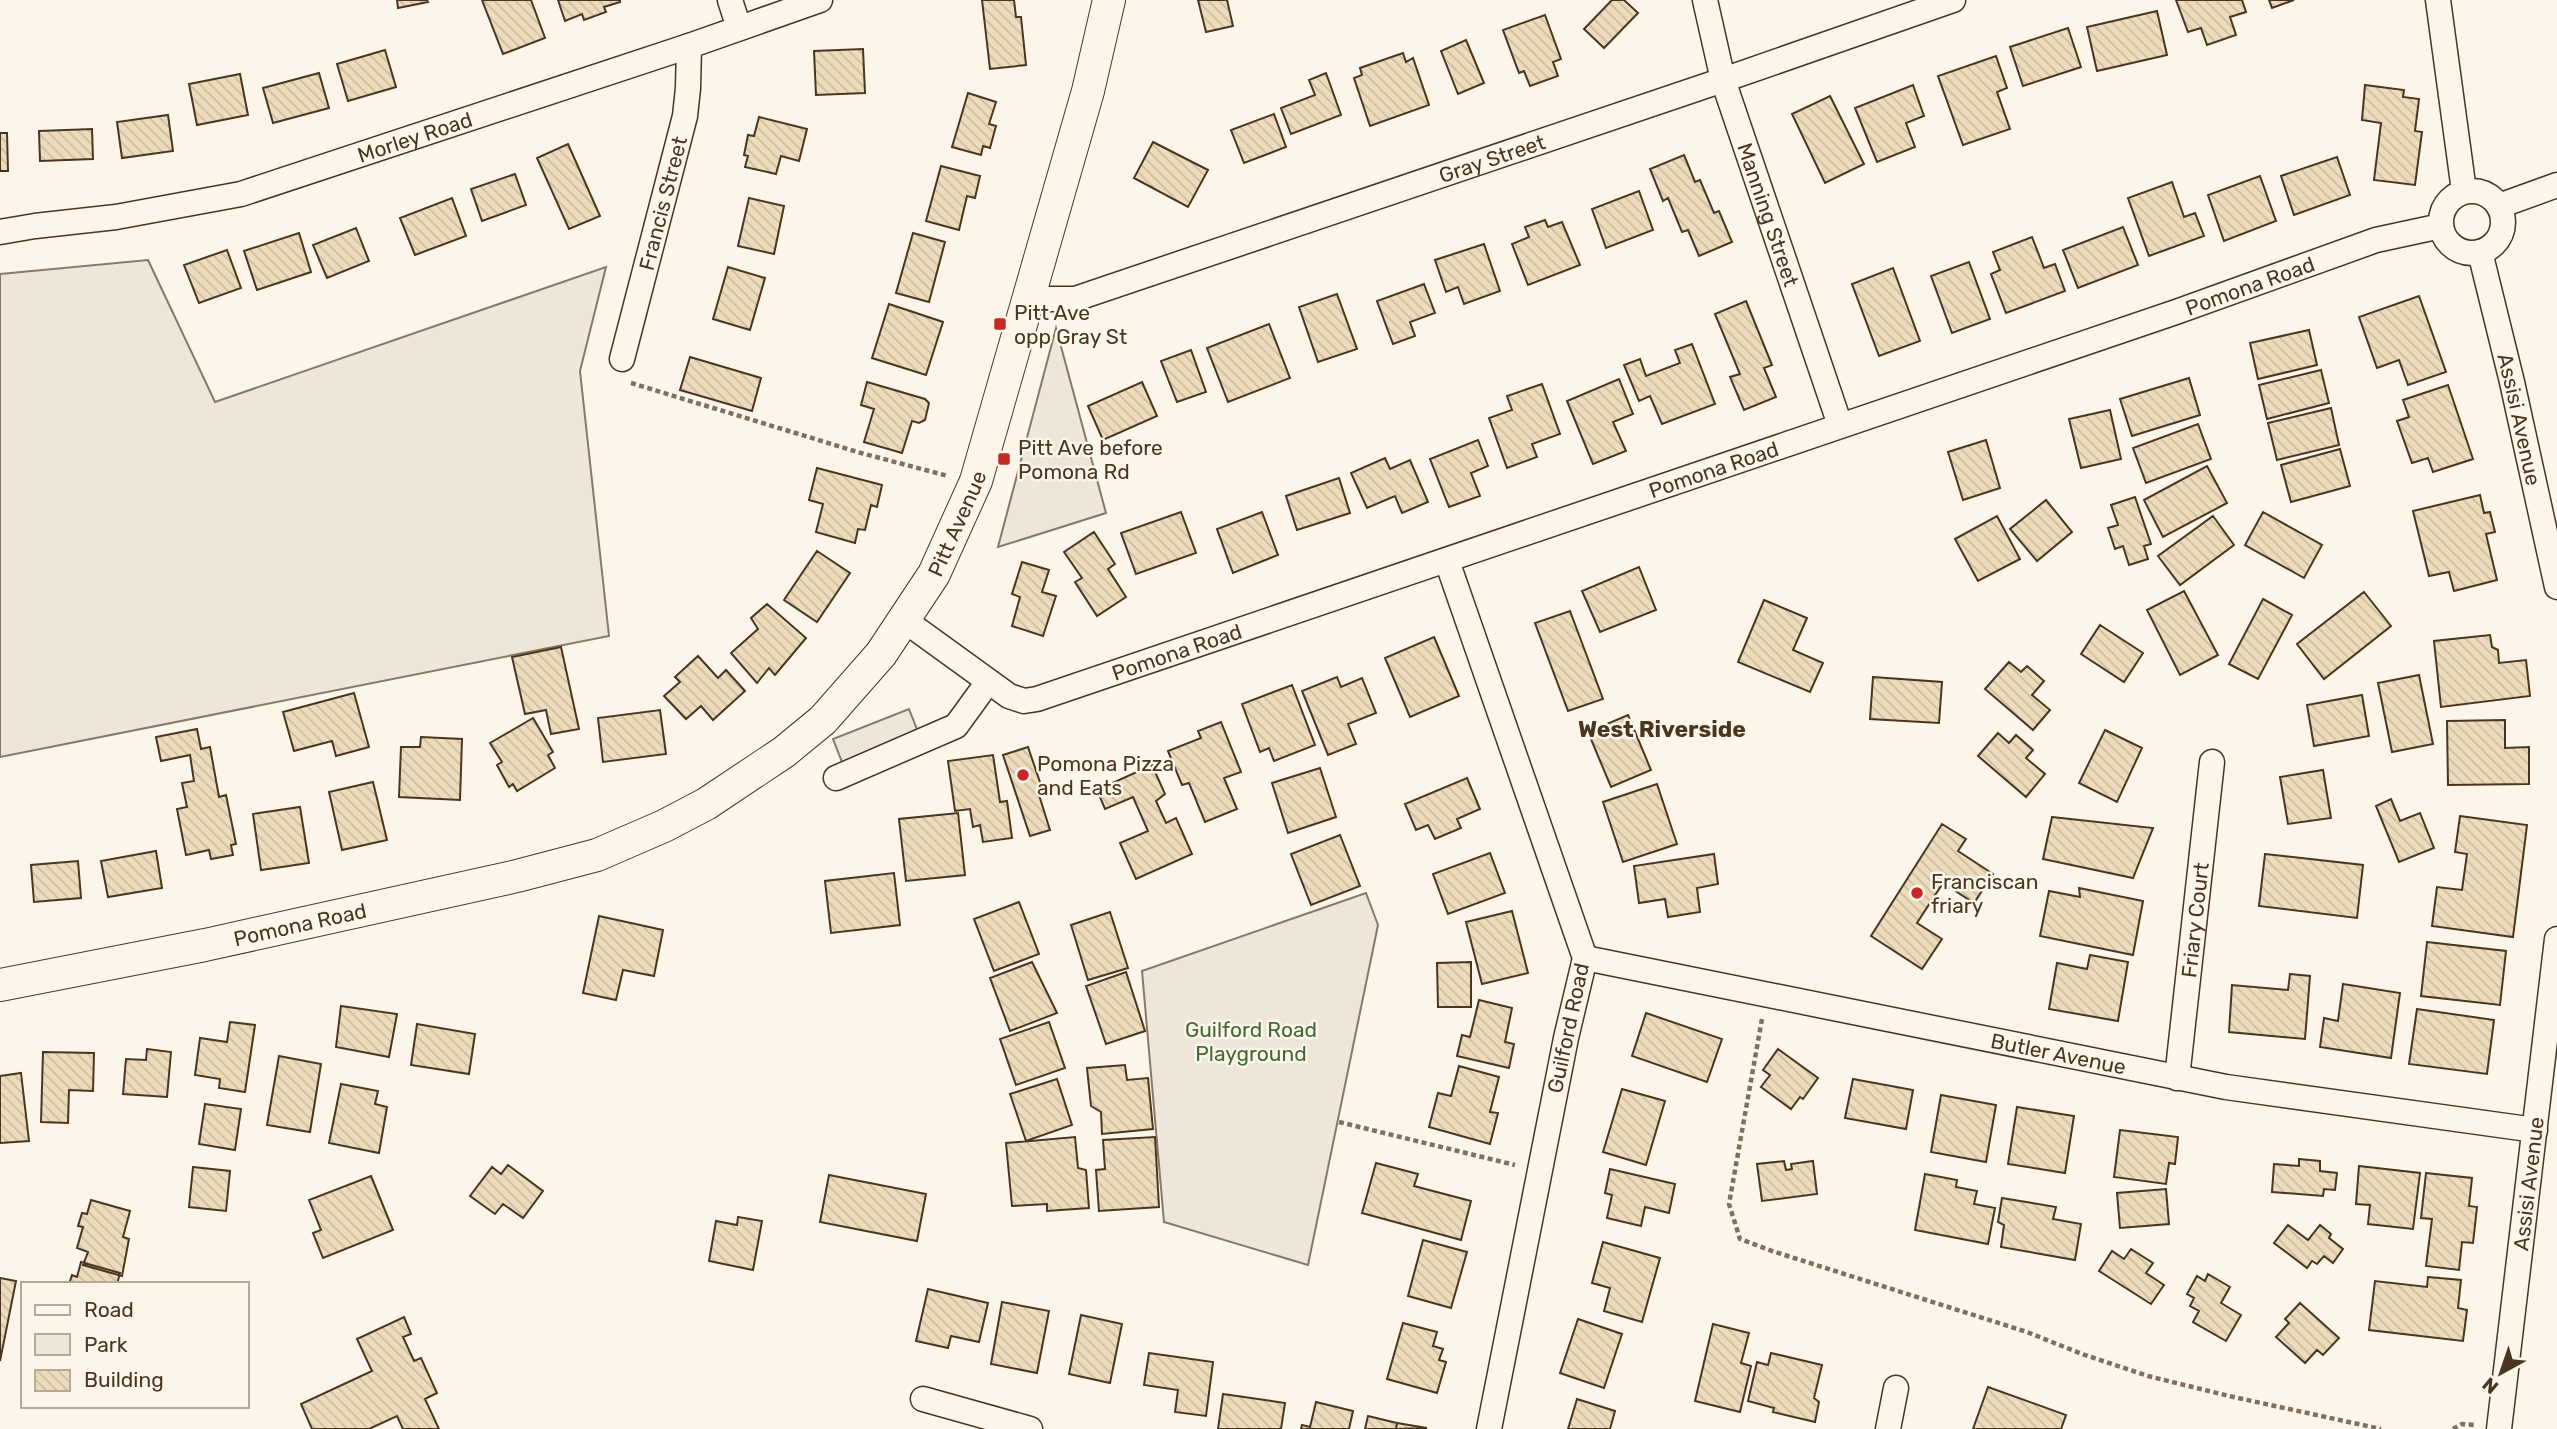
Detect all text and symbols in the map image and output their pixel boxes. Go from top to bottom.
street label: Morley Road [354,106,475,167]
street label: Gray Street [1436,129,1548,188]
street label: Francis Street [633,133,692,273]
street label: Manning Street [1733,139,1805,290]
street label: Pomona Road [2182,251,2318,320]
place label: Pitt Ave opp Gray St [1014,300,1127,349]
marker: Pitt Ave opp Gray St [992,316,1008,332]
street label: Assisi Avenue [2493,351,2547,488]
place label: Pitt Ave before Pomona Rd [1018,435,1163,484]
street label: Pomona Road [1645,436,1782,503]
marker: Pitt Ave before Pomona Rd [996,451,1012,467]
street label: Pitt Avenue [922,468,991,580]
street label: Pomona Road [1108,618,1245,685]
district label: West Riverside [1578,715,1746,743]
place label: Pomona Pizza and Eats [1037,751,1174,800]
marker: Pomona Pizza and Eats [1015,767,1031,783]
street label: Friary Court [2176,861,2213,979]
place label: Franciscan friary [1931,869,2038,918]
marker: Franciscan friary [1909,885,1925,901]
street label: Pomona Road [231,897,369,951]
street label: Guilford Road [1542,961,1594,1095]
park label: Guilford Road Playground [1185,1017,1317,1066]
street label: Butler Avenue [1989,1027,2128,1079]
street label: Assisi Avenue [2508,1115,2548,1252]
legend [21,1282,248,1408]
text: Road [84,1297,134,1322]
text: Park [84,1332,128,1357]
north arrow [2466,1338,2536,1408]
text: Building [84,1367,164,1392]
text: N [2478,1372,2503,1399]

